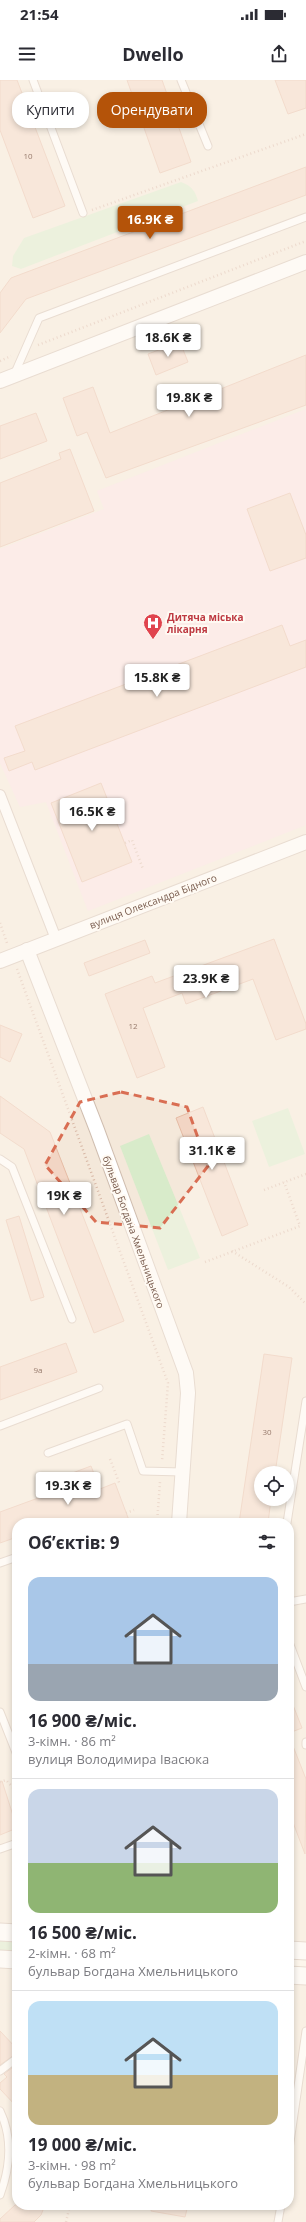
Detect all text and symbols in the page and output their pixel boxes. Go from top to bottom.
text: 21:54 [20,4,59,24]
text: Dwello [122,42,184,66]
icon: menu [16,43,38,65]
icon: share [268,43,290,65]
chip: Купити [12,92,89,128]
chip: Орендувати [97,92,207,128]
house number: 10 [23,150,33,161]
pin: 16.9K ₴ [113,206,187,240]
text: 16.9K ₴ [127,210,173,228]
pin: 18.6K ₴ [131,324,205,358]
text: 18.6K ₴ [145,328,191,346]
pin: 19.8K ₴ [152,384,226,418]
text: 19.8K ₴ [166,388,212,406]
place label: Дитяча міська лікарня [167,610,244,636]
hospital icon: Дитяча міська лікарня [142,612,164,640]
pin: 15.8K ₴ [120,664,194,698]
text: 15.8K ₴ [134,668,180,686]
pin: 16.5K ₴ [55,798,129,832]
text: 16.5K ₴ [69,802,115,820]
street label: вулиця Олександра Бідного [87,870,219,932]
pin: 23.9K ₴ [169,965,243,999]
text: 23.9K ₴ [183,969,229,987]
house number: 12 [128,1020,138,1031]
pin: 31.1K ₴ [175,1137,249,1171]
text: 31.1K ₴ [189,1141,235,1159]
street label: бульвар Богдана Хмельницького [100,1154,168,1310]
pin: 19K ₴ [36,1182,92,1216]
text: 19K ₴ [46,1186,82,1204]
house number: 9а [33,1364,43,1375]
house number: 30 [262,1426,272,1437]
map controls [254,1466,294,1506]
button: locate [254,1466,294,1506]
pin: 19.3K ₴ [31,1472,105,1506]
text: 19.3K ₴ [45,1476,91,1494]
text: Об’єктів: 9 [28,1531,120,1554]
icon: filters [256,1531,278,1553]
icon: home [117,1603,189,1675]
text: 16 900 ₴/міс. [28,1709,137,1732]
text: 3-кімн. · 86 m² [28,1732,116,1750]
text: вулиця Володимира Івасюка [28,1750,209,1768]
icon: home [117,1815,189,1887]
text: 16 500 ₴/міс. [28,1921,137,1944]
text: 2-кімн. · 68 m² [28,1944,116,1962]
text: бульвар Богдана Хмельницького [28,1962,238,1980]
icon: home [117,2027,189,2099]
text: 19 000 ₴/міс. [28,2133,137,2156]
text: 3-кімн. · 98 m² [28,2156,116,2174]
text: бульвар Богдана Хмельницького [28,2174,238,2192]

